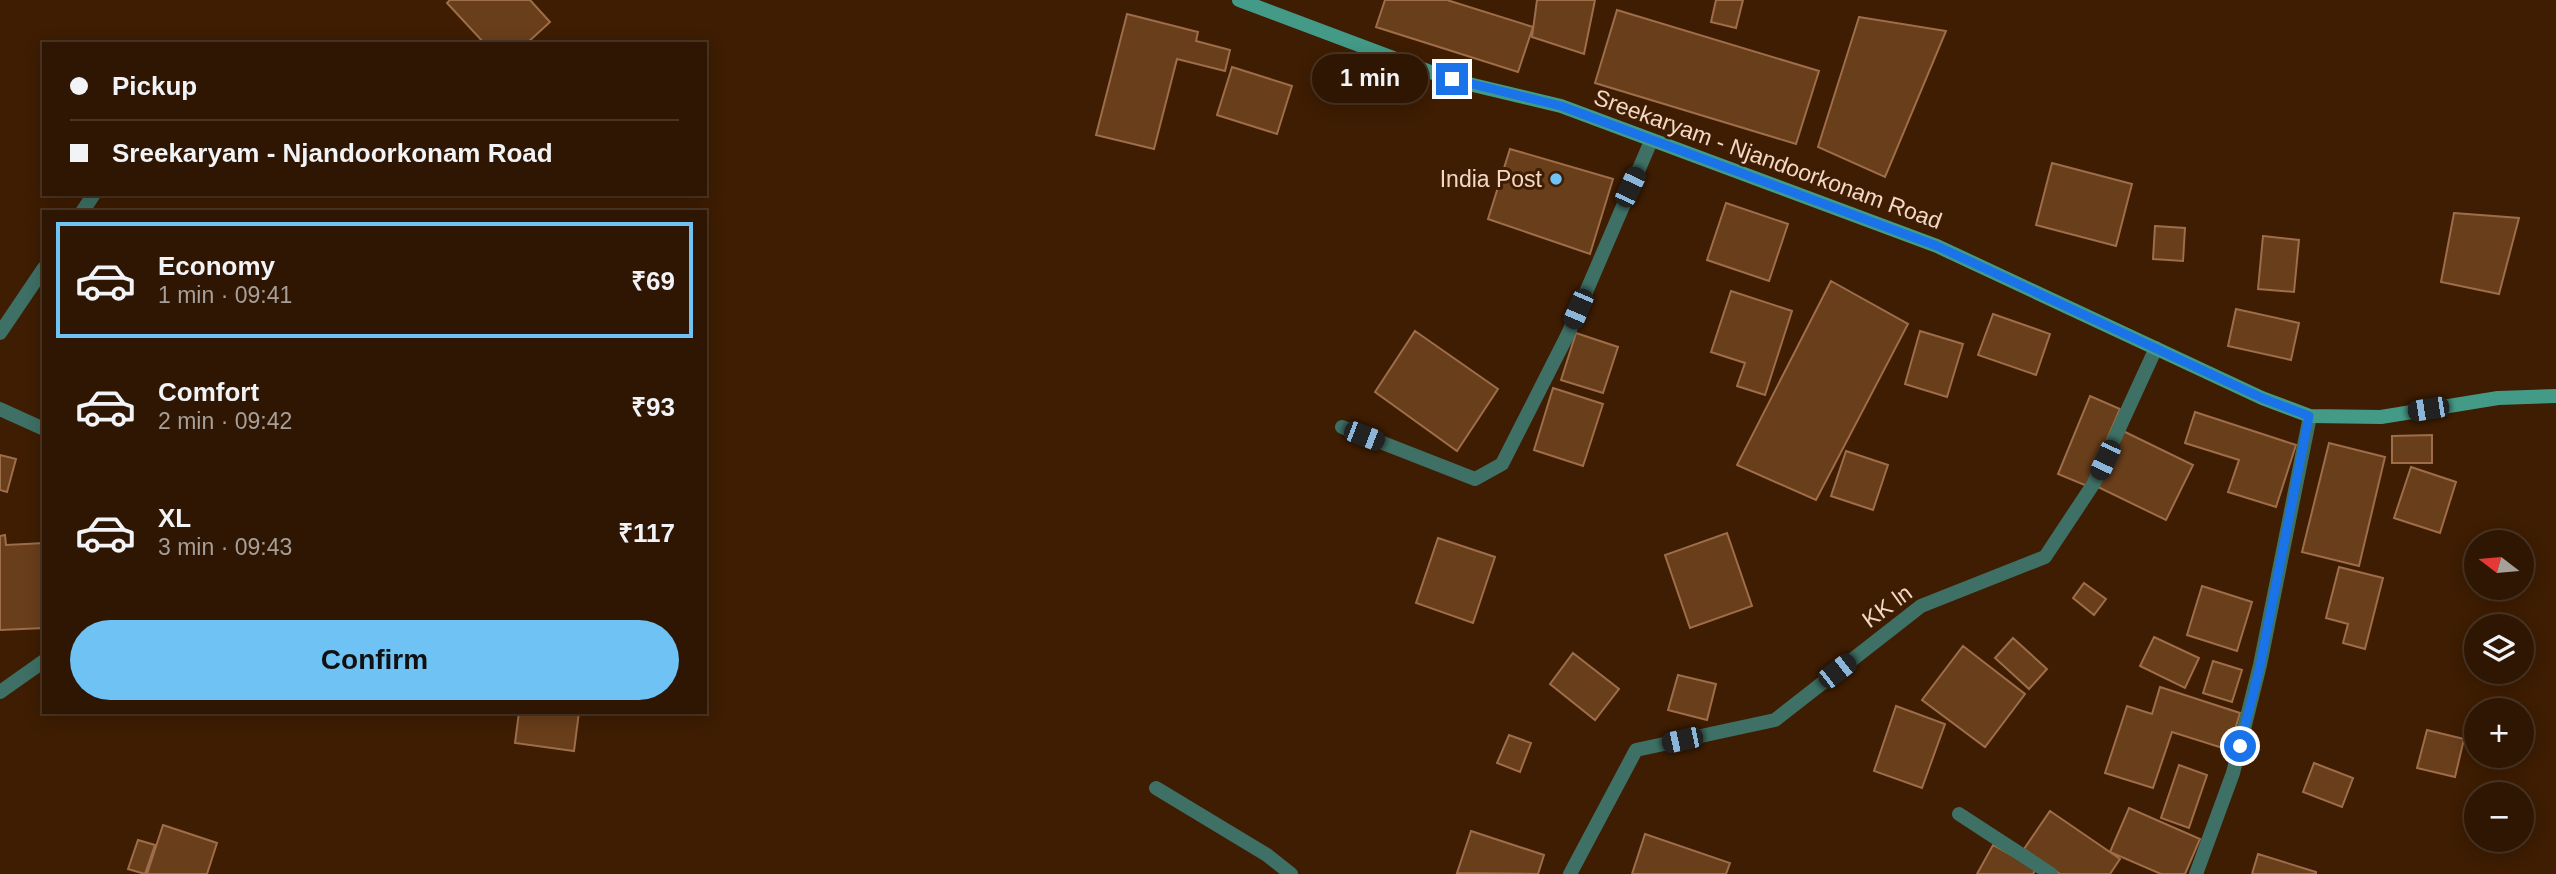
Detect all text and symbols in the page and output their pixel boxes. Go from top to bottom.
callout: 1 min [1312,55,1428,104]
route end [1436,63,1468,95]
text: 1 min [1340,65,1400,91]
text: Pickup [112,71,197,101]
street label: Sreekaryam - Njandoorkonam Road [1591,84,1945,234]
text: Sreekaryam - Njandoorkonam Road [112,138,553,168]
car [1612,164,1649,210]
place label: India Post [1440,166,1543,192]
marker: India Post [1548,171,1564,187]
icon: car [74,249,137,312]
text: Economy [158,251,275,281]
text: ₹69 [631,266,675,296]
text: 1 min · 09:41 [158,282,292,308]
car [1561,286,1596,332]
icon: car [74,375,137,438]
text: Comfort [158,377,259,407]
text: ₹93 [631,392,675,422]
car [2406,395,2451,423]
text: 2 min · 09:42 [158,408,292,434]
car [1341,419,1388,453]
car [2087,437,2124,483]
icon: car [74,501,137,564]
text: XL [158,503,191,533]
text: ₹117 [618,518,675,548]
north arrow [2464,530,2534,600]
map controls [2464,530,2534,852]
text: 3 min · 09:43 [158,534,292,560]
street label: KK ln [1857,579,1917,633]
button: layers [2464,614,2534,684]
button: Confirm [70,620,679,700]
car [1814,650,1861,692]
button: + [2464,698,2534,768]
car [1660,725,1705,755]
route start [2224,730,2256,762]
button: − [2464,782,2534,852]

